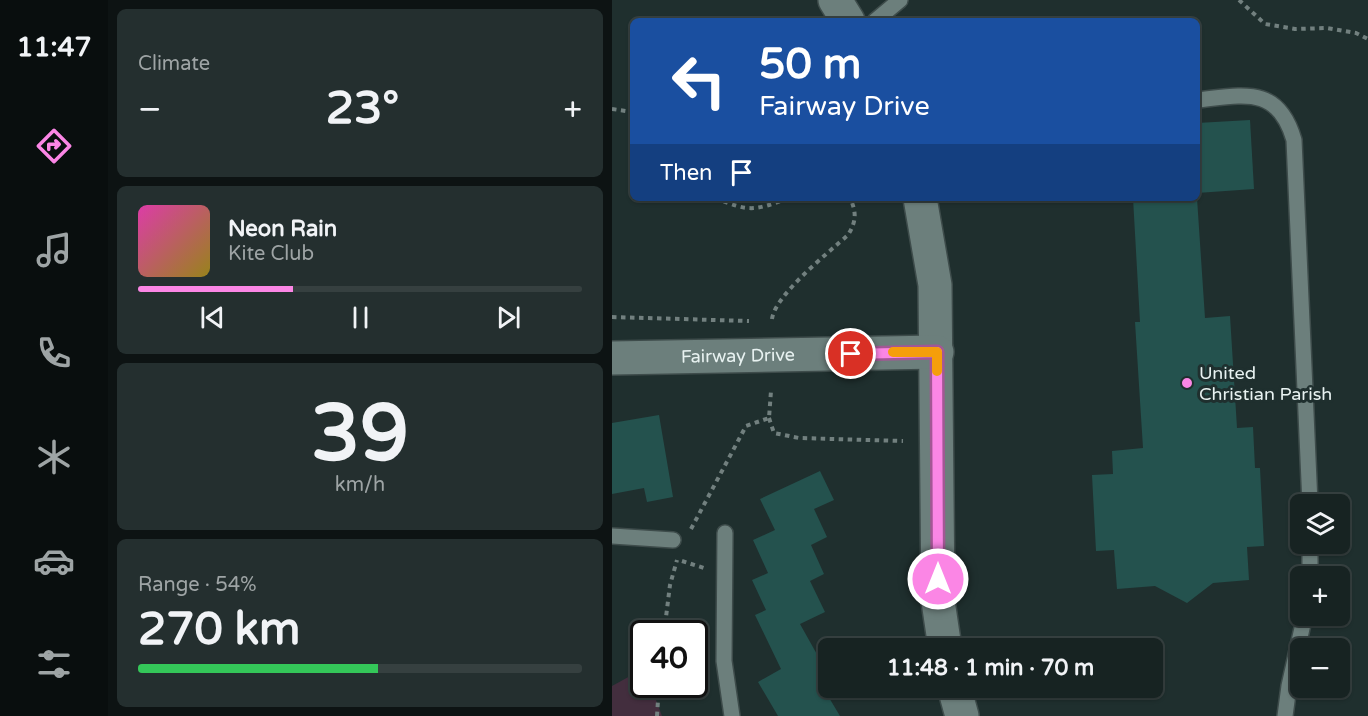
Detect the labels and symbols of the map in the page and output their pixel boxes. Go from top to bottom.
pin [825,328,876,379]
street label: Fairway Drive [681,344,795,368]
place label: United Christian Parish [1199,362,1332,405]
marker: United Christian Parish [1180,376,1194,390]
position arrow [906,547,970,611]
speed limit sign: 40 [630,620,708,698]

